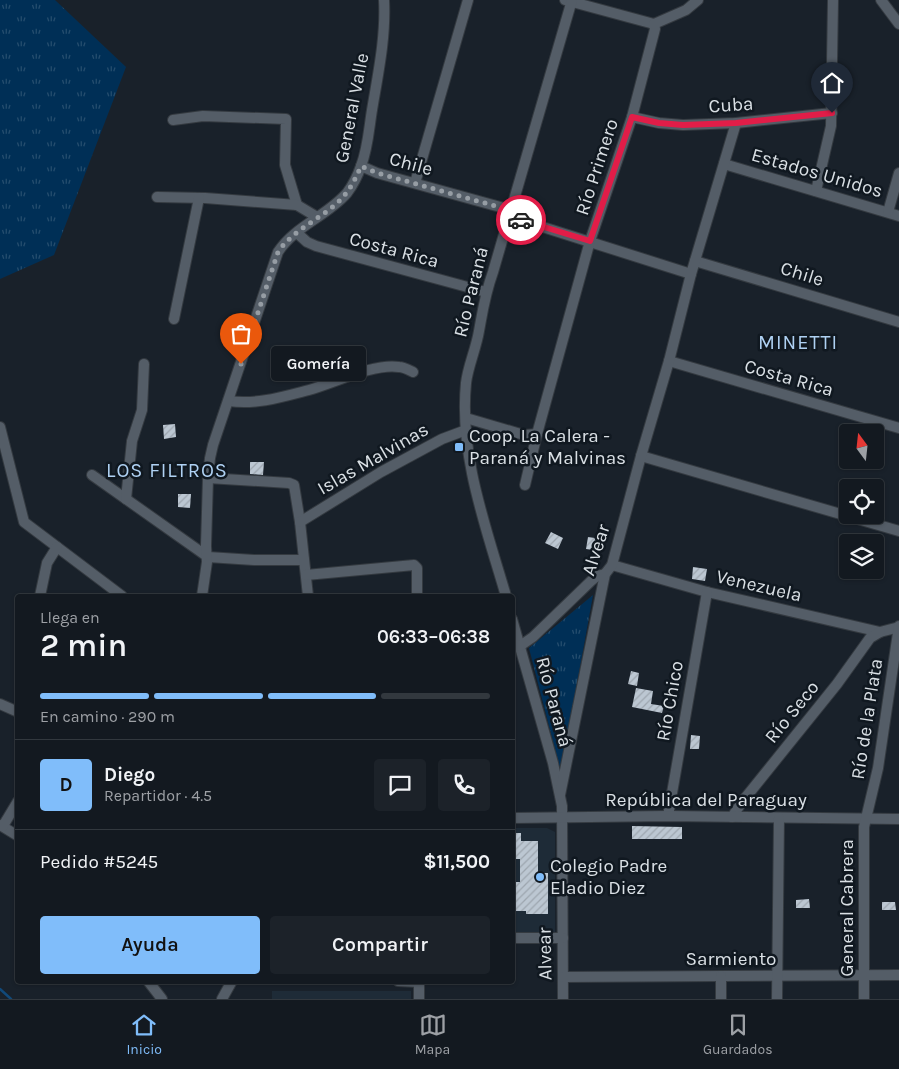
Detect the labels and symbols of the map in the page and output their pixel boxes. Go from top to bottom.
street label: General Valle [331,51,373,165]
pin [811,62,853,113]
street label: Cuba [708,92,754,118]
street label: Río Primero [571,116,623,218]
street label: Estados Unidos [749,144,885,202]
street label: Chile [387,148,435,180]
courier [496,195,546,245]
street label: Costa Rica [347,228,441,272]
street label: Río Paraná [449,244,493,340]
street label: Chile [778,257,826,291]
pin [220,313,262,364]
district label: MINETTI [758,331,838,354]
callout: Gomería [271,346,366,382]
street label: Costa Rica [742,355,836,401]
street label: Islas Malvinas [314,418,432,500]
north arrow [839,424,884,469]
place label: Coop. La Calera - Paraná y Malvinas [469,425,626,469]
marker: Coop. La Calera - Paraná y Malvinas [453,441,465,453]
district label: LOS FILTROS [106,459,228,482]
street label: Alvear [577,521,615,579]
street label: Venezuela [714,565,804,607]
street label: Río Paraná [531,655,577,749]
street label: Río de la Plata [847,657,887,781]
street label: Río Chico [652,659,688,743]
street label: Río Seco [760,676,824,748]
street label: República del Paraguay [605,789,807,811]
street label: General Cabrera [836,839,858,977]
place label: Colegio Padre Eladio Diez [550,855,667,899]
marker: Colegio Padre Eladio Diez [534,871,546,883]
street label: Alvear [534,927,556,981]
street label: Sarmiento [685,948,777,970]

